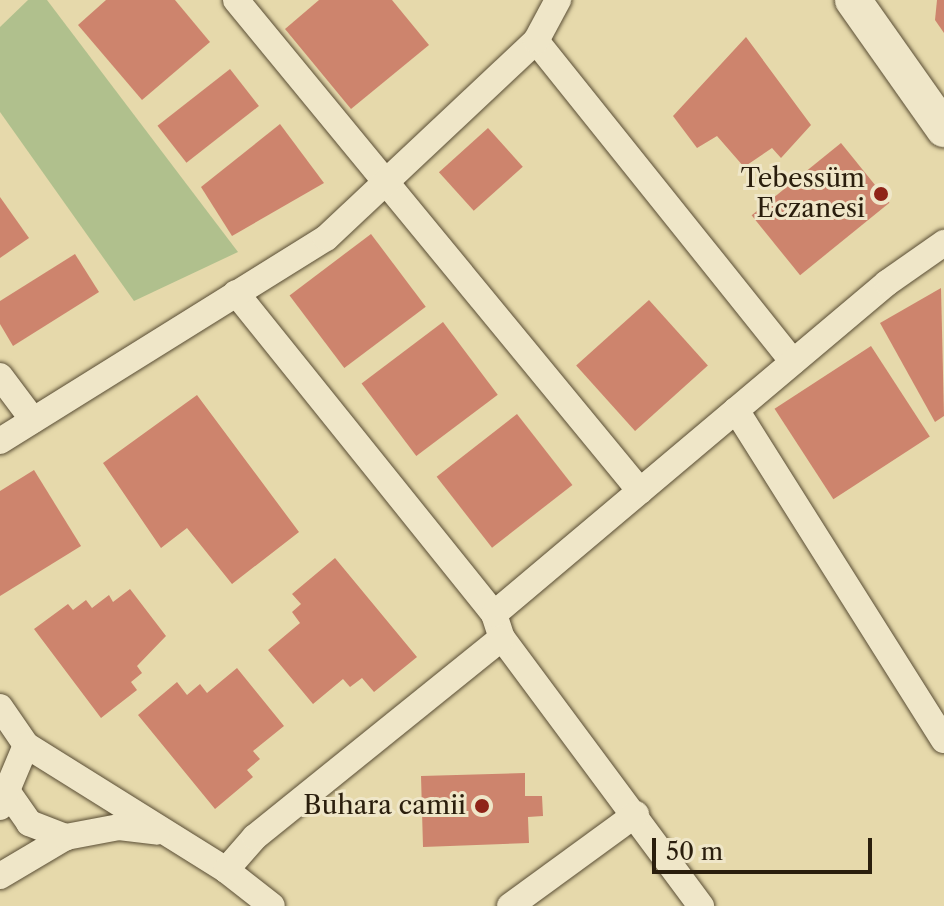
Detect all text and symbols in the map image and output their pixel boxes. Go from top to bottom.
place label: Tebessüm Eczanesi [741,163,865,224]
marker: Tebessüm Eczanesi [872,185,890,203]
place label: Buhara camii [303,790,466,822]
marker: Buhara camii [473,797,491,815]
scale bar [656,822,876,872]
text: 50 m [666,837,723,866]

